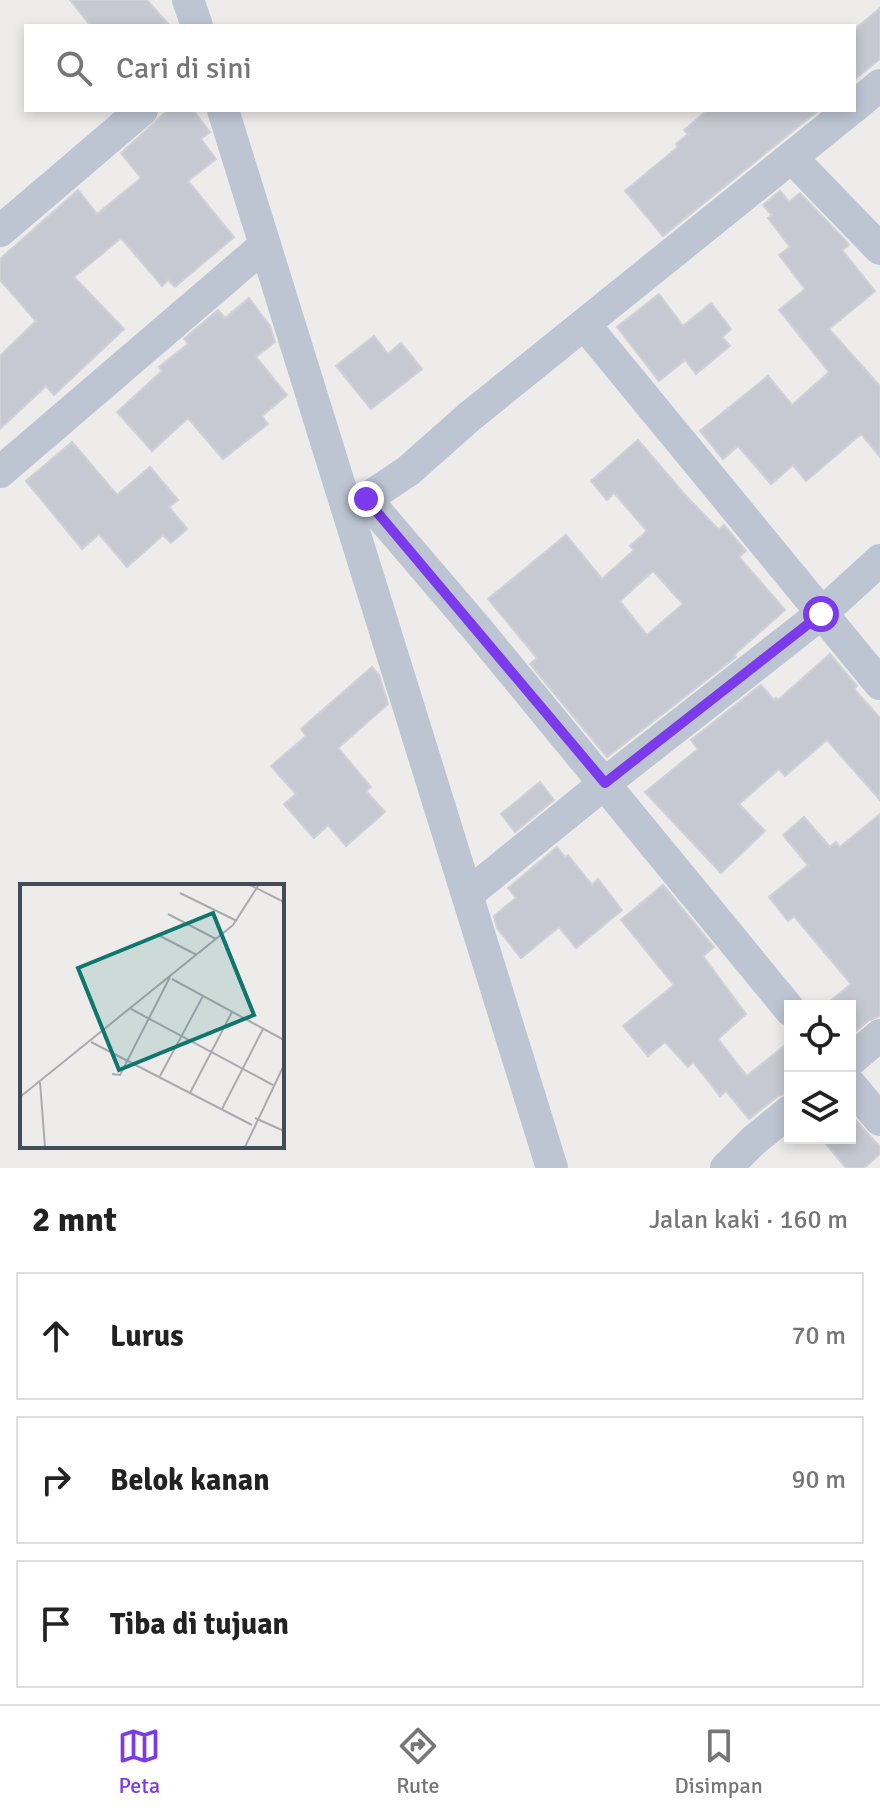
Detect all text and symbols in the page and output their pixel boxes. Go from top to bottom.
search box [24,24,856,112]
icon: search [52,46,96,90]
text: Cari di sini [116,50,252,87]
route end [348,481,384,517]
route start [803,596,839,632]
inset map [20,884,284,1148]
map controls [784,1000,856,1144]
button: locate [784,1000,856,1072]
button: layers [784,1072,856,1144]
text: 2 mnt [32,1199,117,1241]
text: Jalan kaki · 160 m [649,1204,848,1236]
icon: ahead [34,1314,78,1358]
text: Lurus [110,1318,184,1355]
text: 70 m [791,1320,846,1352]
icon: right [34,1458,78,1502]
text: Belok kanan [110,1462,270,1499]
text: 90 m [791,1464,846,1496]
icon: arrive [34,1602,78,1646]
text: Tiba di tujuan [110,1606,289,1643]
tab: Peta [117,1724,161,1799]
tab: Rute [396,1724,440,1799]
tab: Disimpan [674,1724,763,1799]

